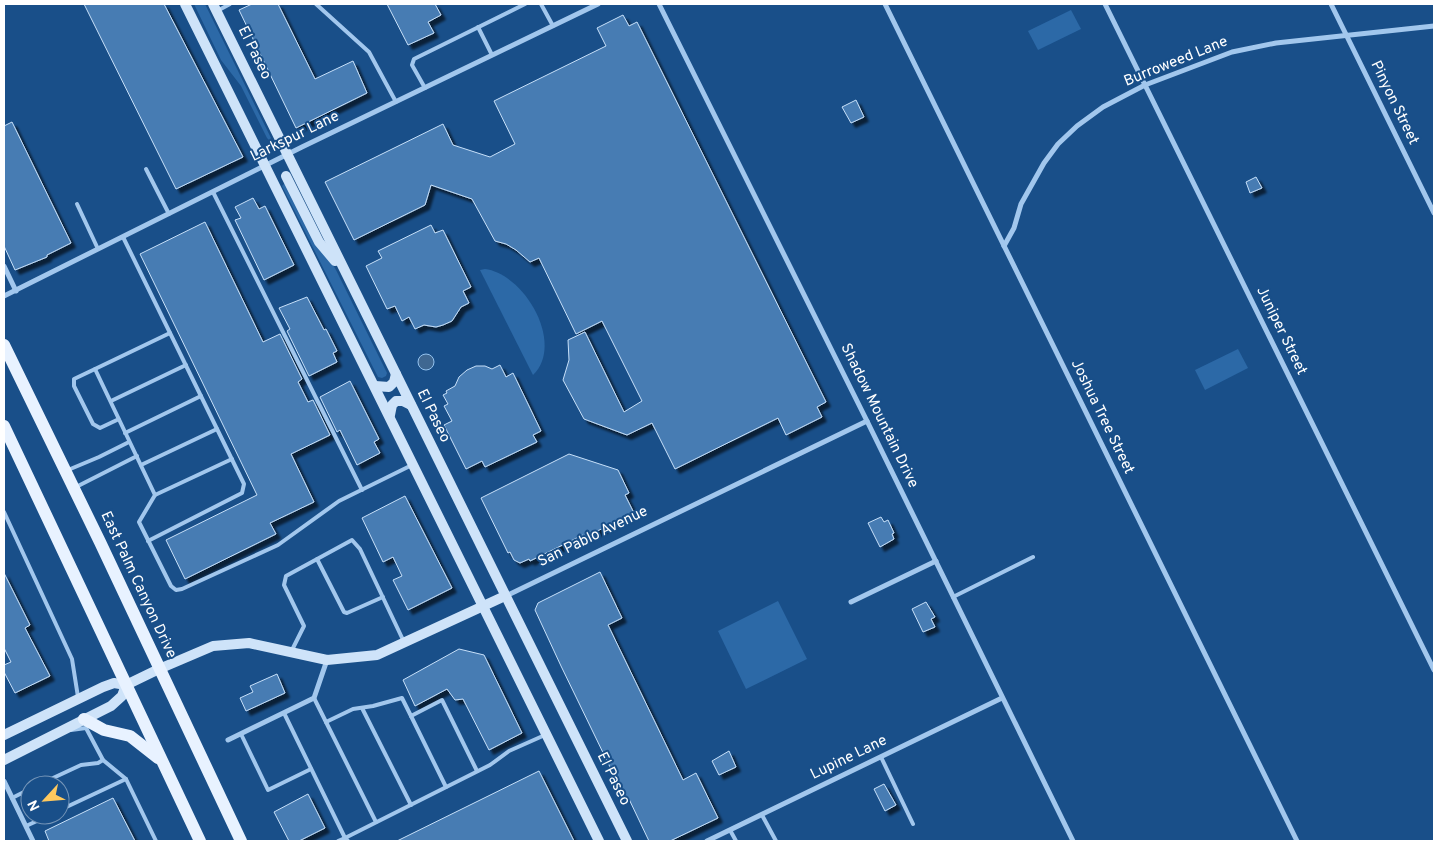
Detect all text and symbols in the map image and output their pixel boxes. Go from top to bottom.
street label: El Paseo [233,23,275,83]
street label: Burroweed Lane [1121,33,1231,91]
street label: Pinyon Street [1365,58,1423,148]
street label: Larkspur Lane [247,107,343,167]
street label: Juniper Street [1251,283,1311,379]
street label: Shadow Mountain Drive [836,341,922,491]
street label: Joshua Tree Street [1066,356,1138,478]
street label: El Paseo [412,386,454,446]
street label: San Pablo Avenue [535,502,651,572]
street label: East Palm Canyon Drive [96,509,180,661]
street label: Lupine Lane [808,731,890,785]
street label: El Paseo [592,749,634,809]
north arrow [20,775,70,825]
text: N [25,797,45,813]

